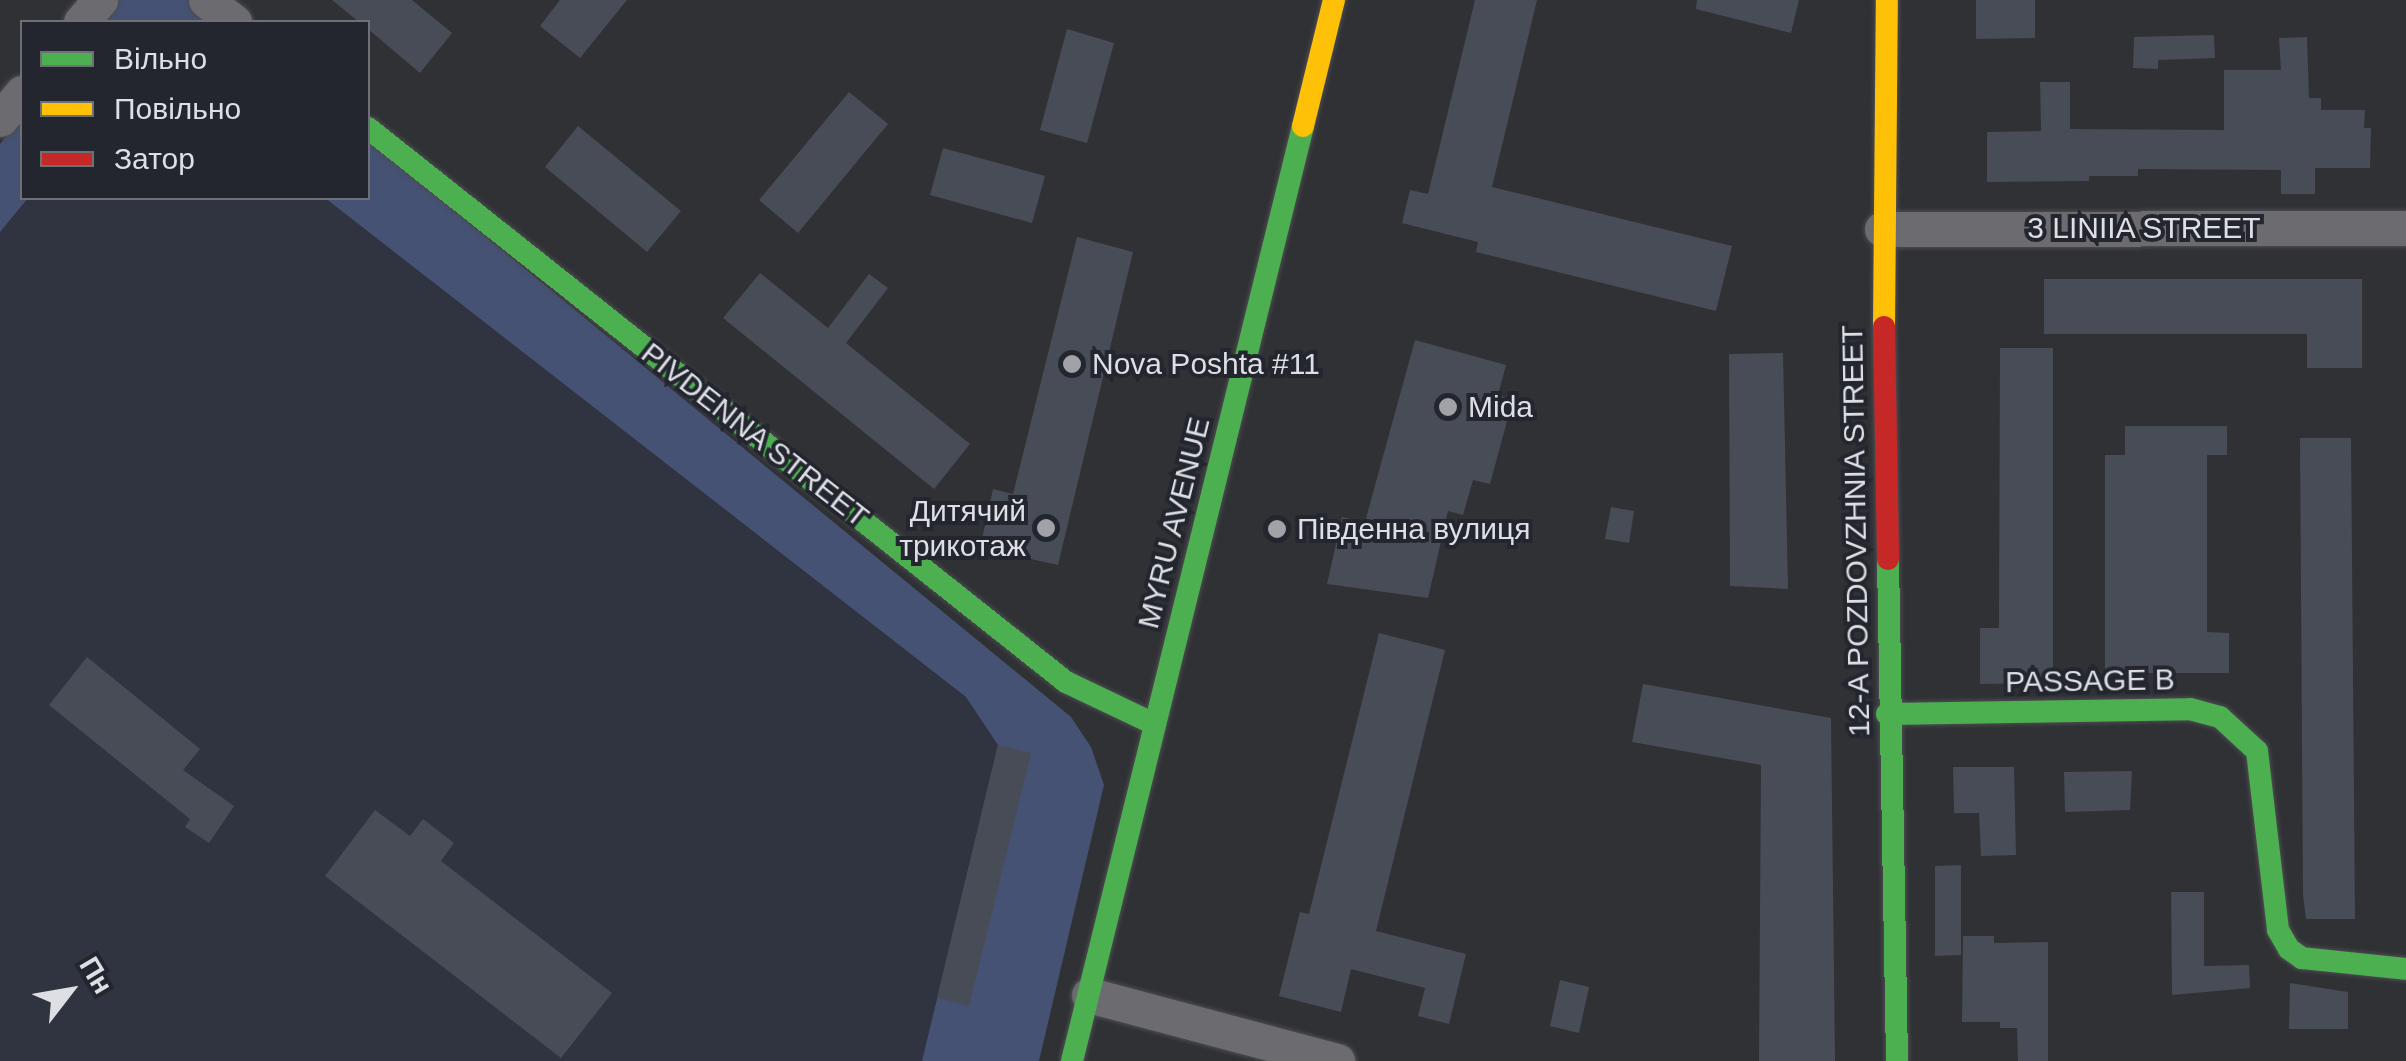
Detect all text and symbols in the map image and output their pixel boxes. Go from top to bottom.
legend [20,20,370,200]
text: Вільно [114,42,207,75]
text: Повільно [114,92,241,125]
text: Затор [114,142,195,175]
street label: 3 LINIIA STREET [2026,210,2262,246]
street label: 12-A POZDOVZHNIA STREET [1834,323,1878,739]
street label: PIVDENNA STREET [634,335,876,535]
place label: Nova Poshta #11 [1092,346,1320,382]
marker: Nova Poshta #11 [1061,353,1083,375]
place label: Mida [1468,389,1533,425]
marker: Mida [1437,396,1459,418]
street label: MYRU AVENUE [1130,413,1218,633]
place label: Дитячий трикотаж [899,493,1026,564]
place label: Південна вулиця [1297,511,1530,547]
marker: Дитячий трикотаж [1035,517,1057,539]
marker: Південна вулиця [1266,518,1288,540]
street label: PASSAGE B [2005,662,2175,700]
north arrow [20,941,120,1041]
text: Пн [73,951,119,999]

